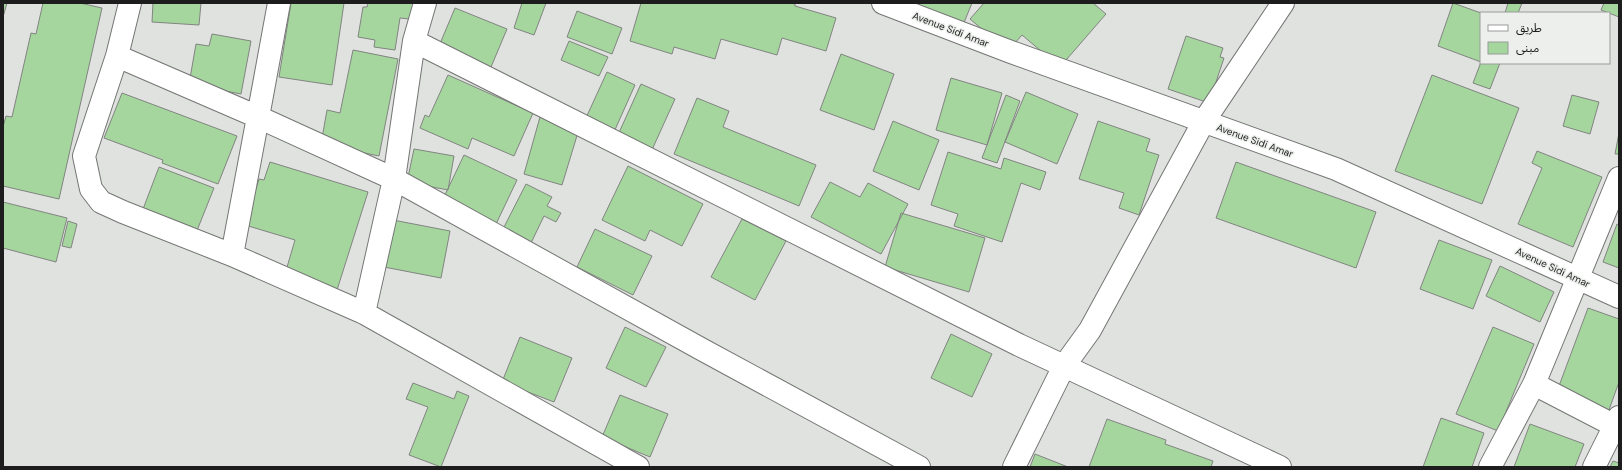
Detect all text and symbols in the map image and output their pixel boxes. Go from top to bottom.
street label: Avenue Sidi Amar [911,9,991,50]
legend [1480,12,1610,64]
text: طريق [1516,20,1542,36]
text: مبنى [1516,40,1539,56]
street label: Avenue Sidi Amar [1215,121,1295,161]
street label: Avenue Sidi Amar [1513,244,1592,291]

